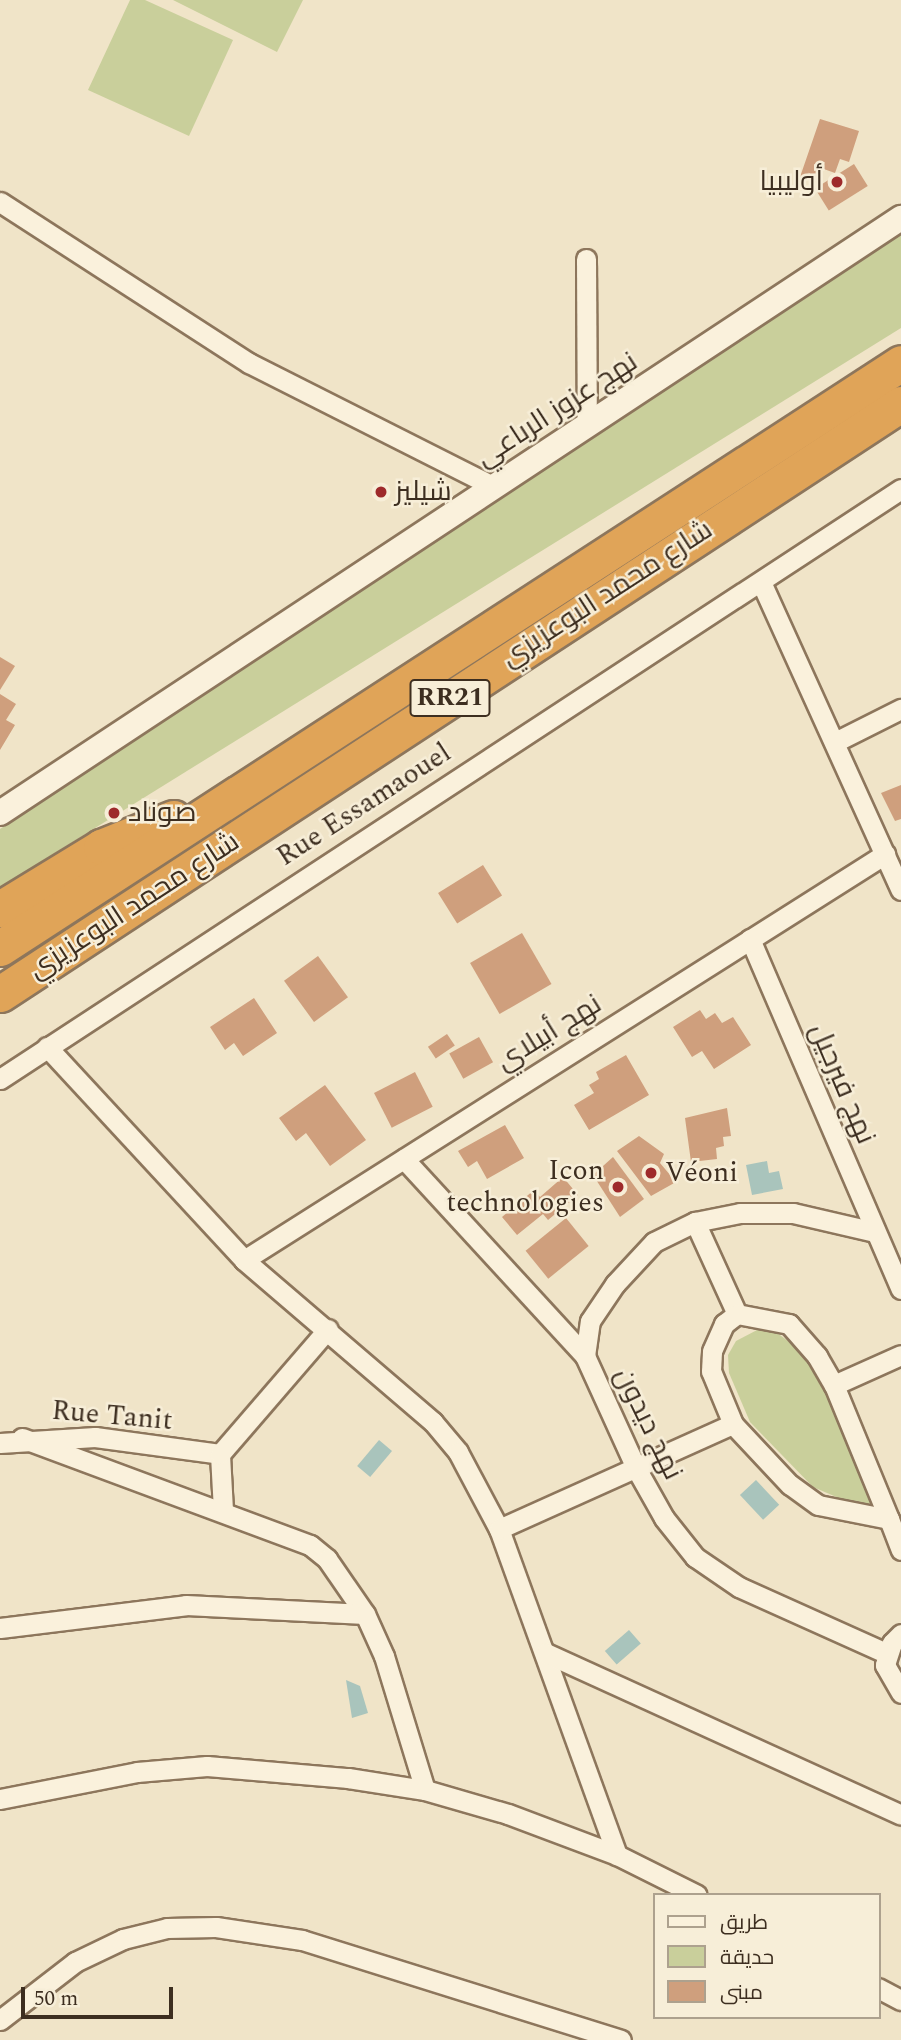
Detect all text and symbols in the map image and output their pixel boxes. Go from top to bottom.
place label: أوليبيا [760,165,823,199]
marker: أوليبيا [829,174,845,190]
street label: نهج عزوز الرباعي [470,345,644,475]
place label: شيليز [395,475,452,509]
marker: شيليز [373,484,389,500]
street label: شارع محمد البوعزيزي [495,513,719,675]
road number: RR21 [408,676,492,720]
street label: Rue Essamaouel [271,736,457,874]
place label: صوناد [128,796,196,830]
marker: صوناد [106,805,122,821]
street label: شارع محمد البوعزيزي [22,825,246,987]
street label: نهج أبيلاي [490,988,608,1078]
street label: نهج فيرجيل [802,1019,882,1149]
place label: Icon technologies [446,1154,604,1220]
place label: Véoni [665,1156,738,1190]
marker: Véoni [643,1165,659,1181]
marker: Icon technologies [610,1179,626,1195]
street label: نهج ديدون [607,1363,689,1485]
street label: Rue Tanit [50,1394,174,1438]
legend [652,1893,880,2019]
text: طريق [720,1907,768,1939]
text: حديقة [720,1942,774,1974]
scale bar [24,1974,177,2018]
text: مبنى [720,1977,763,2009]
text: 50 m [34,1983,78,2015]

